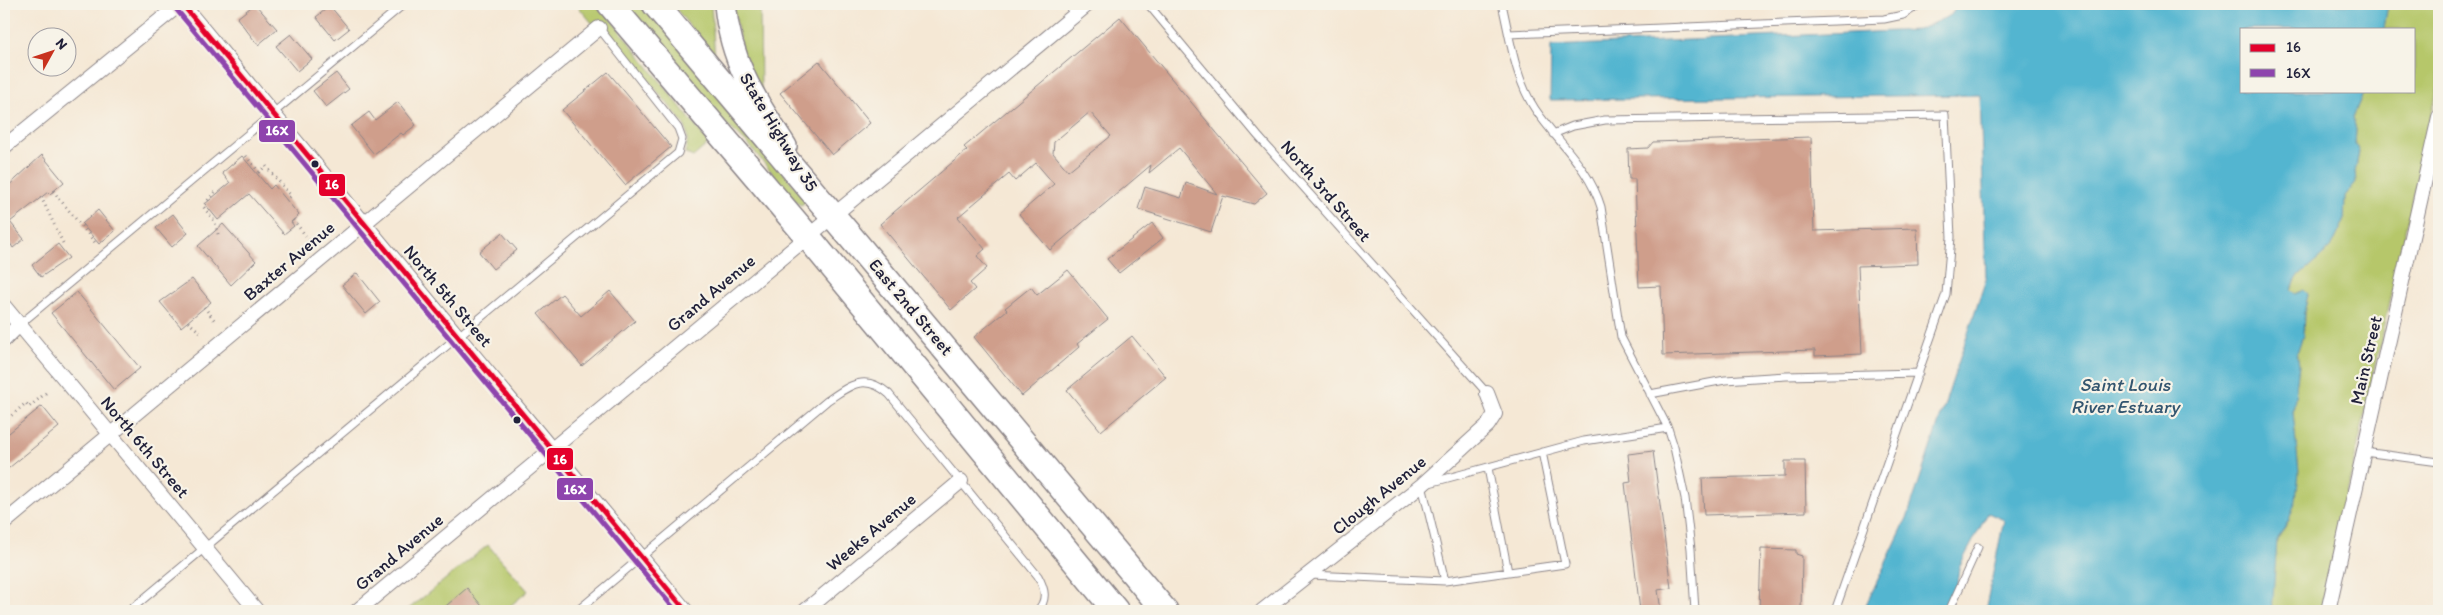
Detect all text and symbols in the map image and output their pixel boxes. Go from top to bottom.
north arrow [28,28,78,78]
legend [2240,28,2416,92]
text: N [52,35,71,53]
text: 16 [2286,38,2301,56]
text: 16X [2286,64,2311,82]
street label: State Highway 35 [735,68,823,196]
line badge: 16X [258,119,296,143]
text: 16X [266,122,288,139]
street label: North 3rd Street [1276,136,1376,246]
unlabelled marker [310,159,320,169]
line badge: 16 [318,173,346,197]
text: 16 [325,176,340,193]
street label: Baxter Avenue [239,216,339,306]
street label: North 5th Street [399,241,497,352]
street label: Grand Avenue [662,250,760,336]
street label: East 2nd Street [864,254,958,360]
street label: Main Street [2345,313,2387,407]
water label: Saint Louis River Estuary [2071,373,2181,418]
street label: North 6th Street [96,392,194,503]
unlabelled marker [512,415,522,425]
line badge: 16 [546,447,574,471]
street label: Clough Avenue [1327,450,1431,540]
text: 16 [553,451,568,468]
line badge: 16X [556,477,594,501]
text: 16X [564,481,586,498]
street label: Weeks Avenue [822,488,920,576]
street label: Grand Avenue [350,509,448,595]

